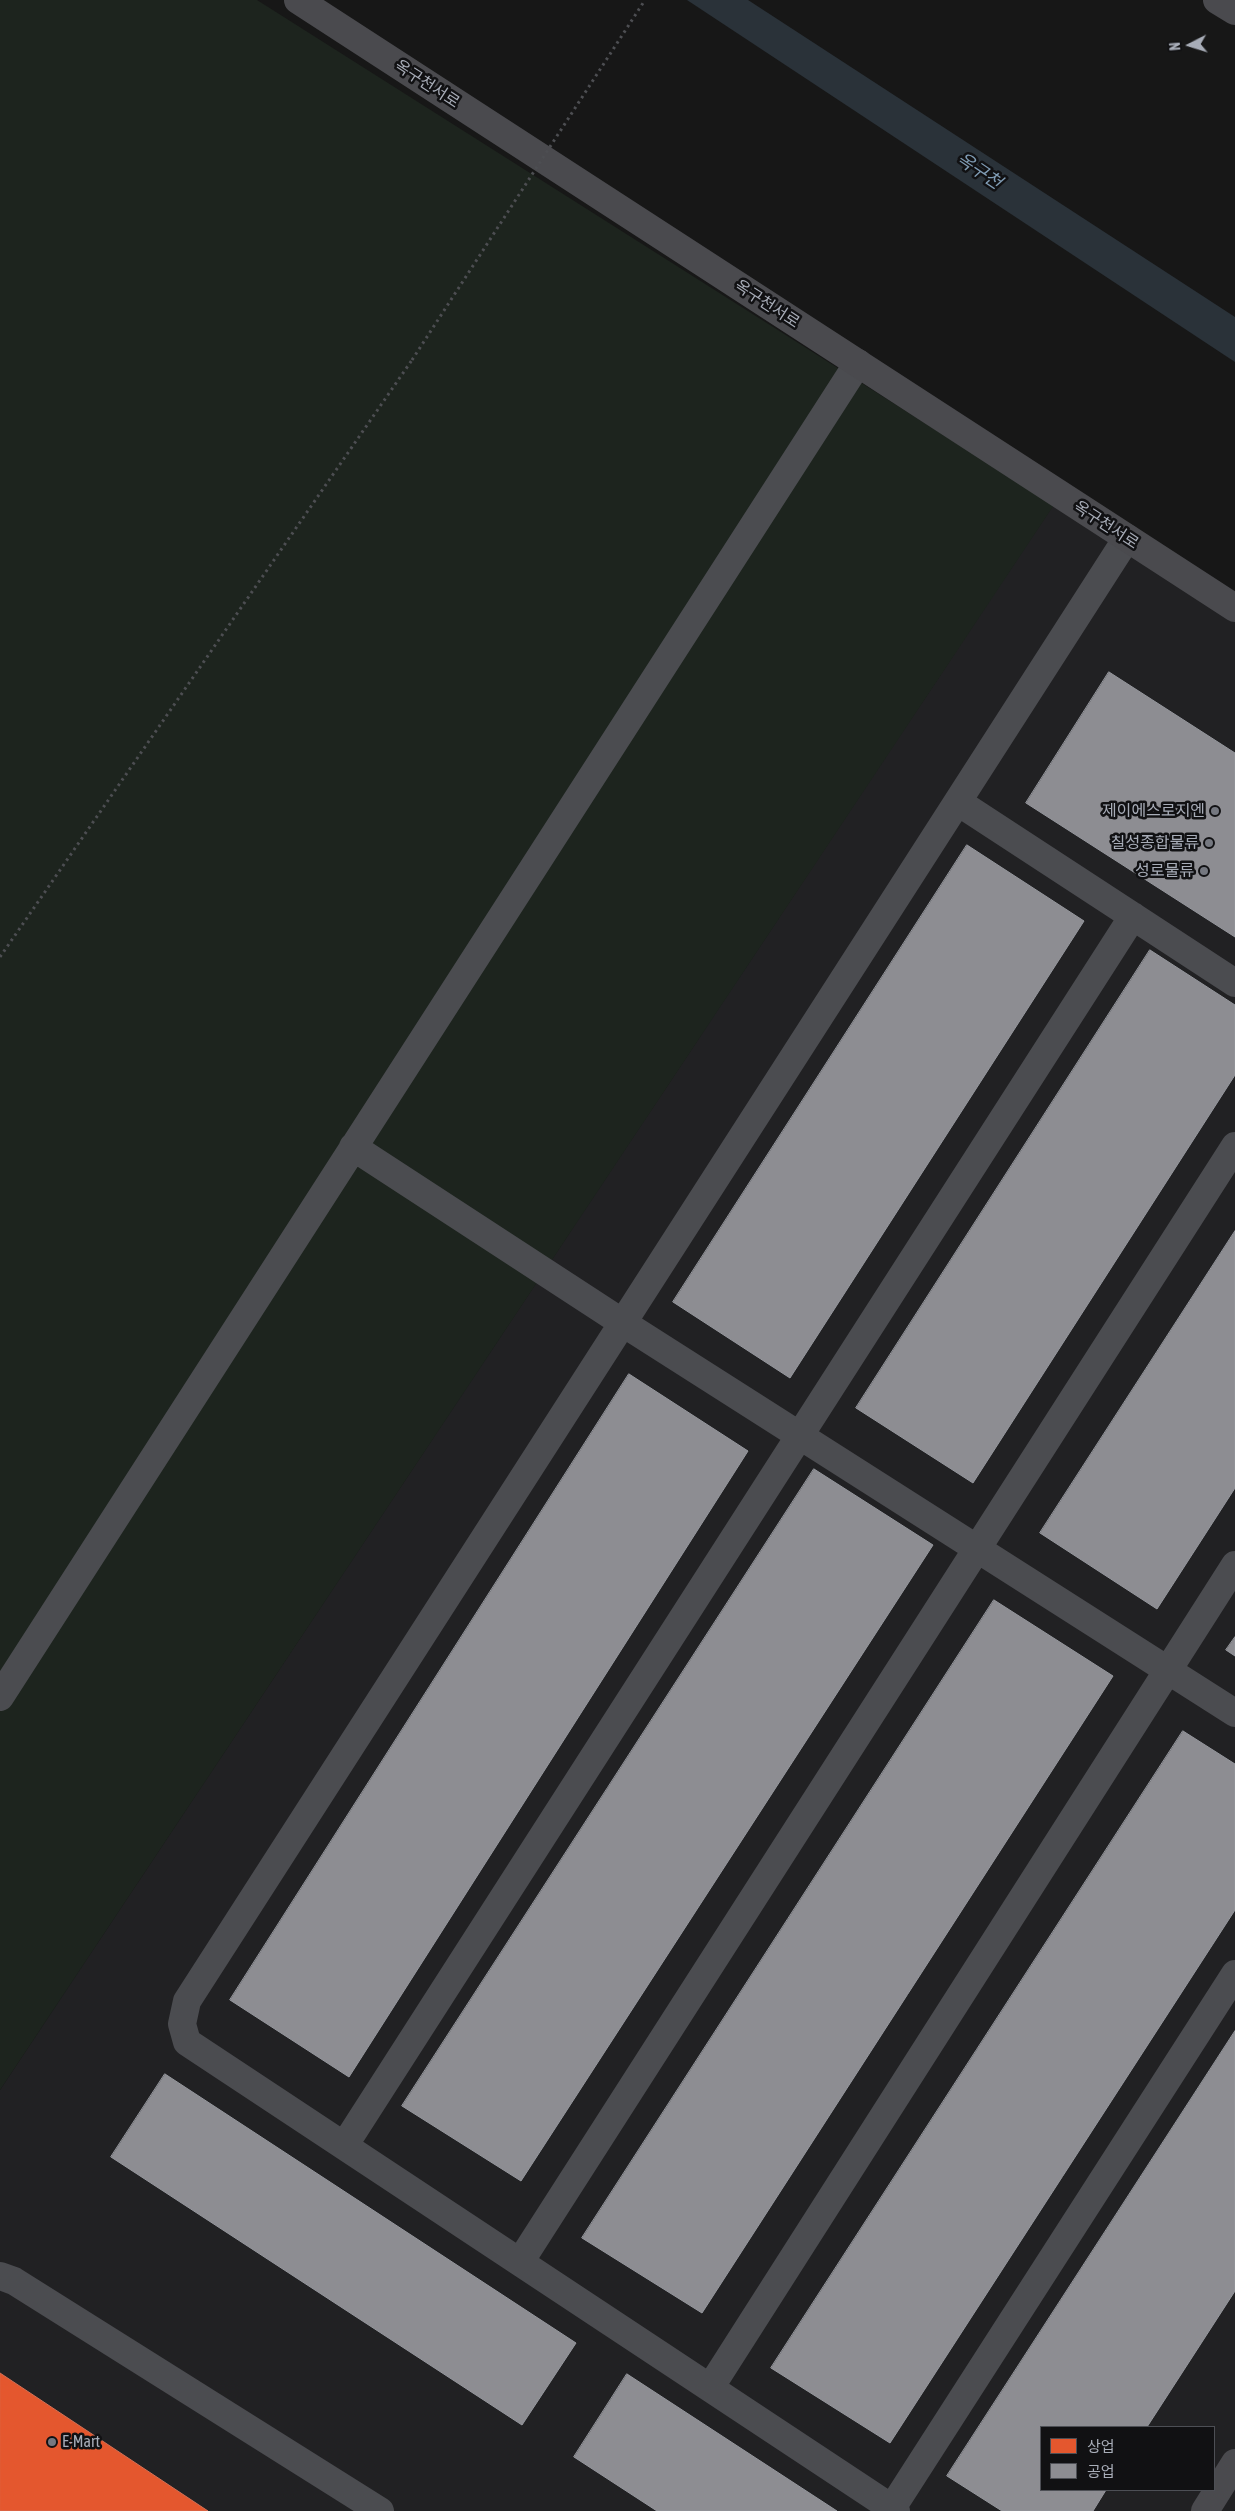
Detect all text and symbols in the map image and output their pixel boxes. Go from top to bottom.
north arrow [1165,20,1215,70]
text: N [1167,42,1183,51]
street label: 옥구천서로 [391,56,463,112]
water label: 옥구천 [952,148,1006,194]
street label: 옥구천서로 [731,276,803,332]
street label: 옥구천서로 [1070,497,1142,553]
place label: 제이에스로지엔 [1102,801,1205,821]
marker: 제이에스로지엔 [1209,805,1221,817]
place label: 칠성종합물류 [1111,833,1199,853]
marker: 칠성종합물류 [1203,837,1215,849]
place label: 성로물류 [1135,861,1194,881]
marker: 성로물류 [1198,865,1210,877]
legend [1040,2426,1215,2491]
place label: E-Mart [62,2432,100,2452]
marker: E-Mart [46,2436,58,2448]
text: 상업 [1087,2438,1115,2455]
text: 공업 [1087,2463,1115,2480]

